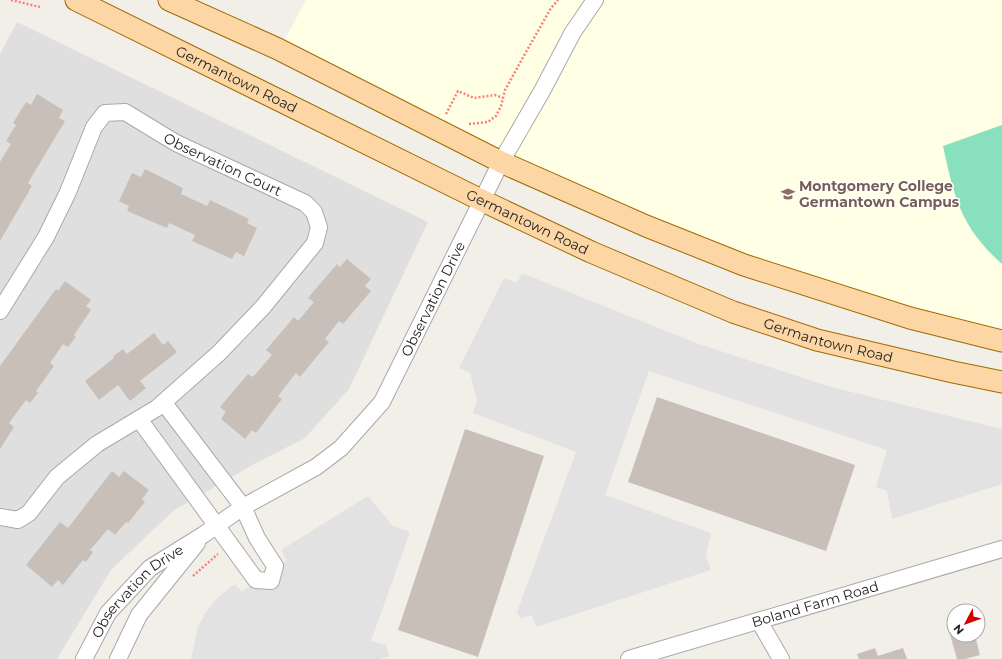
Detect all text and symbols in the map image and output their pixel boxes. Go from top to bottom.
street label: Germantown Road [173,42,300,117]
street label: Observation Court [160,129,285,200]
place label: Montgomery College Germantown Campus [799,177,960,211]
street label: Germantown Road [463,185,592,259]
school or university icon: Montgomery College Germantown Campus [780,186,796,202]
street label: Observation Drive [397,238,469,359]
street label: Germantown Road [761,314,895,367]
street label: Observation Drive [88,540,187,641]
street label: Boland Farm Road [749,577,881,631]
north arrow [946,603,986,643]
text: N [950,622,967,638]

